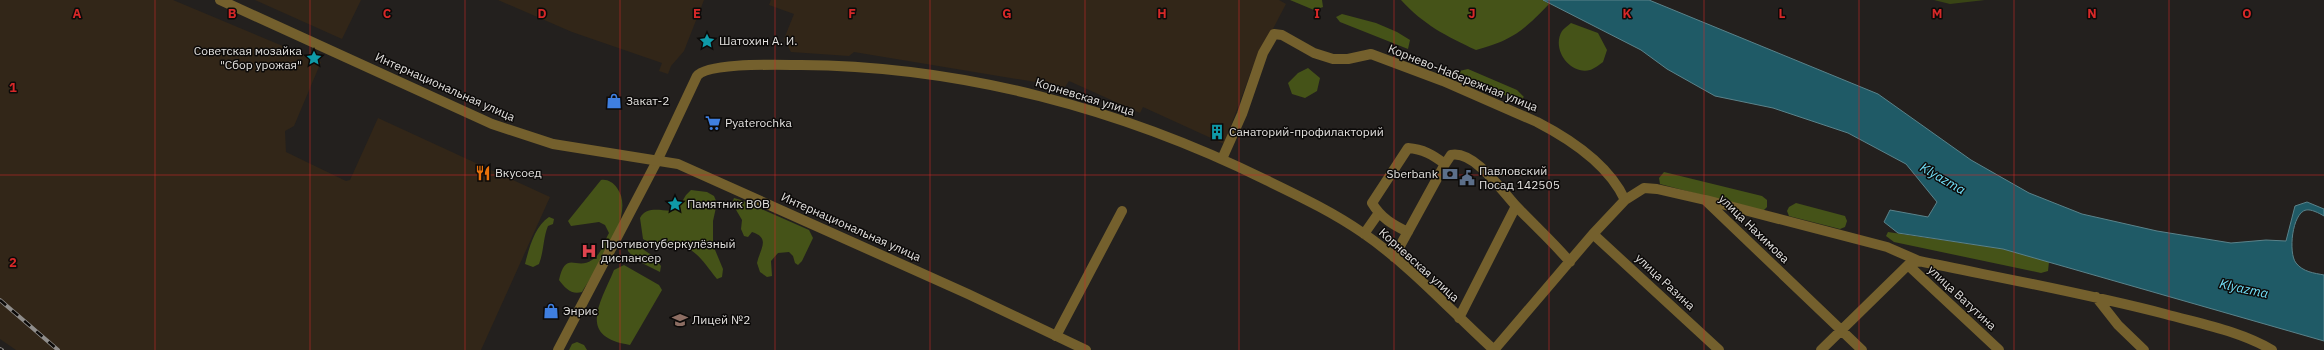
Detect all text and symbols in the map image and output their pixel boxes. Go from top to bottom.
text: A [73,5,82,22]
text: B [228,5,237,22]
text: C [383,5,392,22]
text: D [537,5,547,22]
text: E [693,5,701,22]
text: F [848,5,856,22]
text: G [1002,5,1012,22]
text: H [1157,5,1167,22]
text: I [1314,5,1320,22]
text: J [1468,5,1476,22]
text: K [1622,5,1632,22]
text: L [1779,5,1786,22]
text: M [1932,5,1942,22]
text: N [2087,5,2097,22]
text: O [2242,5,2252,22]
place icon: Шатохин А. И. [698,32,716,50]
place label: Шатохин А. И. [719,33,797,48]
street label: Корнево-Набережная улица [1386,41,1541,115]
place label: Советская мозайка "Сбор урожая" [194,43,303,72]
place icon: Советская мозайка "Сбор урожая" [305,49,323,67]
street label: Интернациональная улица [373,49,518,124]
street label: Корневская улица [1034,74,1137,119]
text: 1 [9,79,17,96]
shop icon: Закат-2 [605,92,623,110]
place label: Закат-2 [626,93,669,108]
supermarket icon: Pyaterochka [704,114,722,132]
place label: Pyaterochka [725,115,792,130]
building icon: Санаторий-профилакторий [1208,123,1226,141]
place label: Санаторий-профилакторий [1229,124,1384,139]
water label: Klyazma [1917,159,1968,198]
place label: Павловский Посад 142505 [1479,163,1560,192]
restaurant icon: Вкусоед [474,164,492,182]
place label: Вкусоед [495,165,542,180]
bank icon: Sberbank [1441,165,1459,183]
place label: Sberbank [1387,166,1439,181]
public building icon: Павловский Посад 142505 [1458,169,1476,187]
street label: Интернациональная улица [779,189,924,264]
street label: улица Нахимова [1716,191,1793,266]
place icon: Памятник ВОВ [666,195,684,213]
place label: Памятник ВОВ [687,196,770,211]
street label: Корневская улица [1376,225,1463,305]
place label: Противотуберкулёзный диспансер [601,236,735,265]
hospital icon: Противотуберкулёзный диспансер [580,242,598,260]
street label: улица Разина [1632,250,1699,313]
text: 2 [9,254,17,271]
street label: улица Ватутина [1925,262,2000,334]
water label: Klyazma [2218,275,2270,302]
shop icon: Энрис [542,302,560,320]
place label: Энрис [563,303,598,318]
school or university icon: Лицей №2 [671,311,689,329]
place label: Лицей №2 [692,312,750,327]

